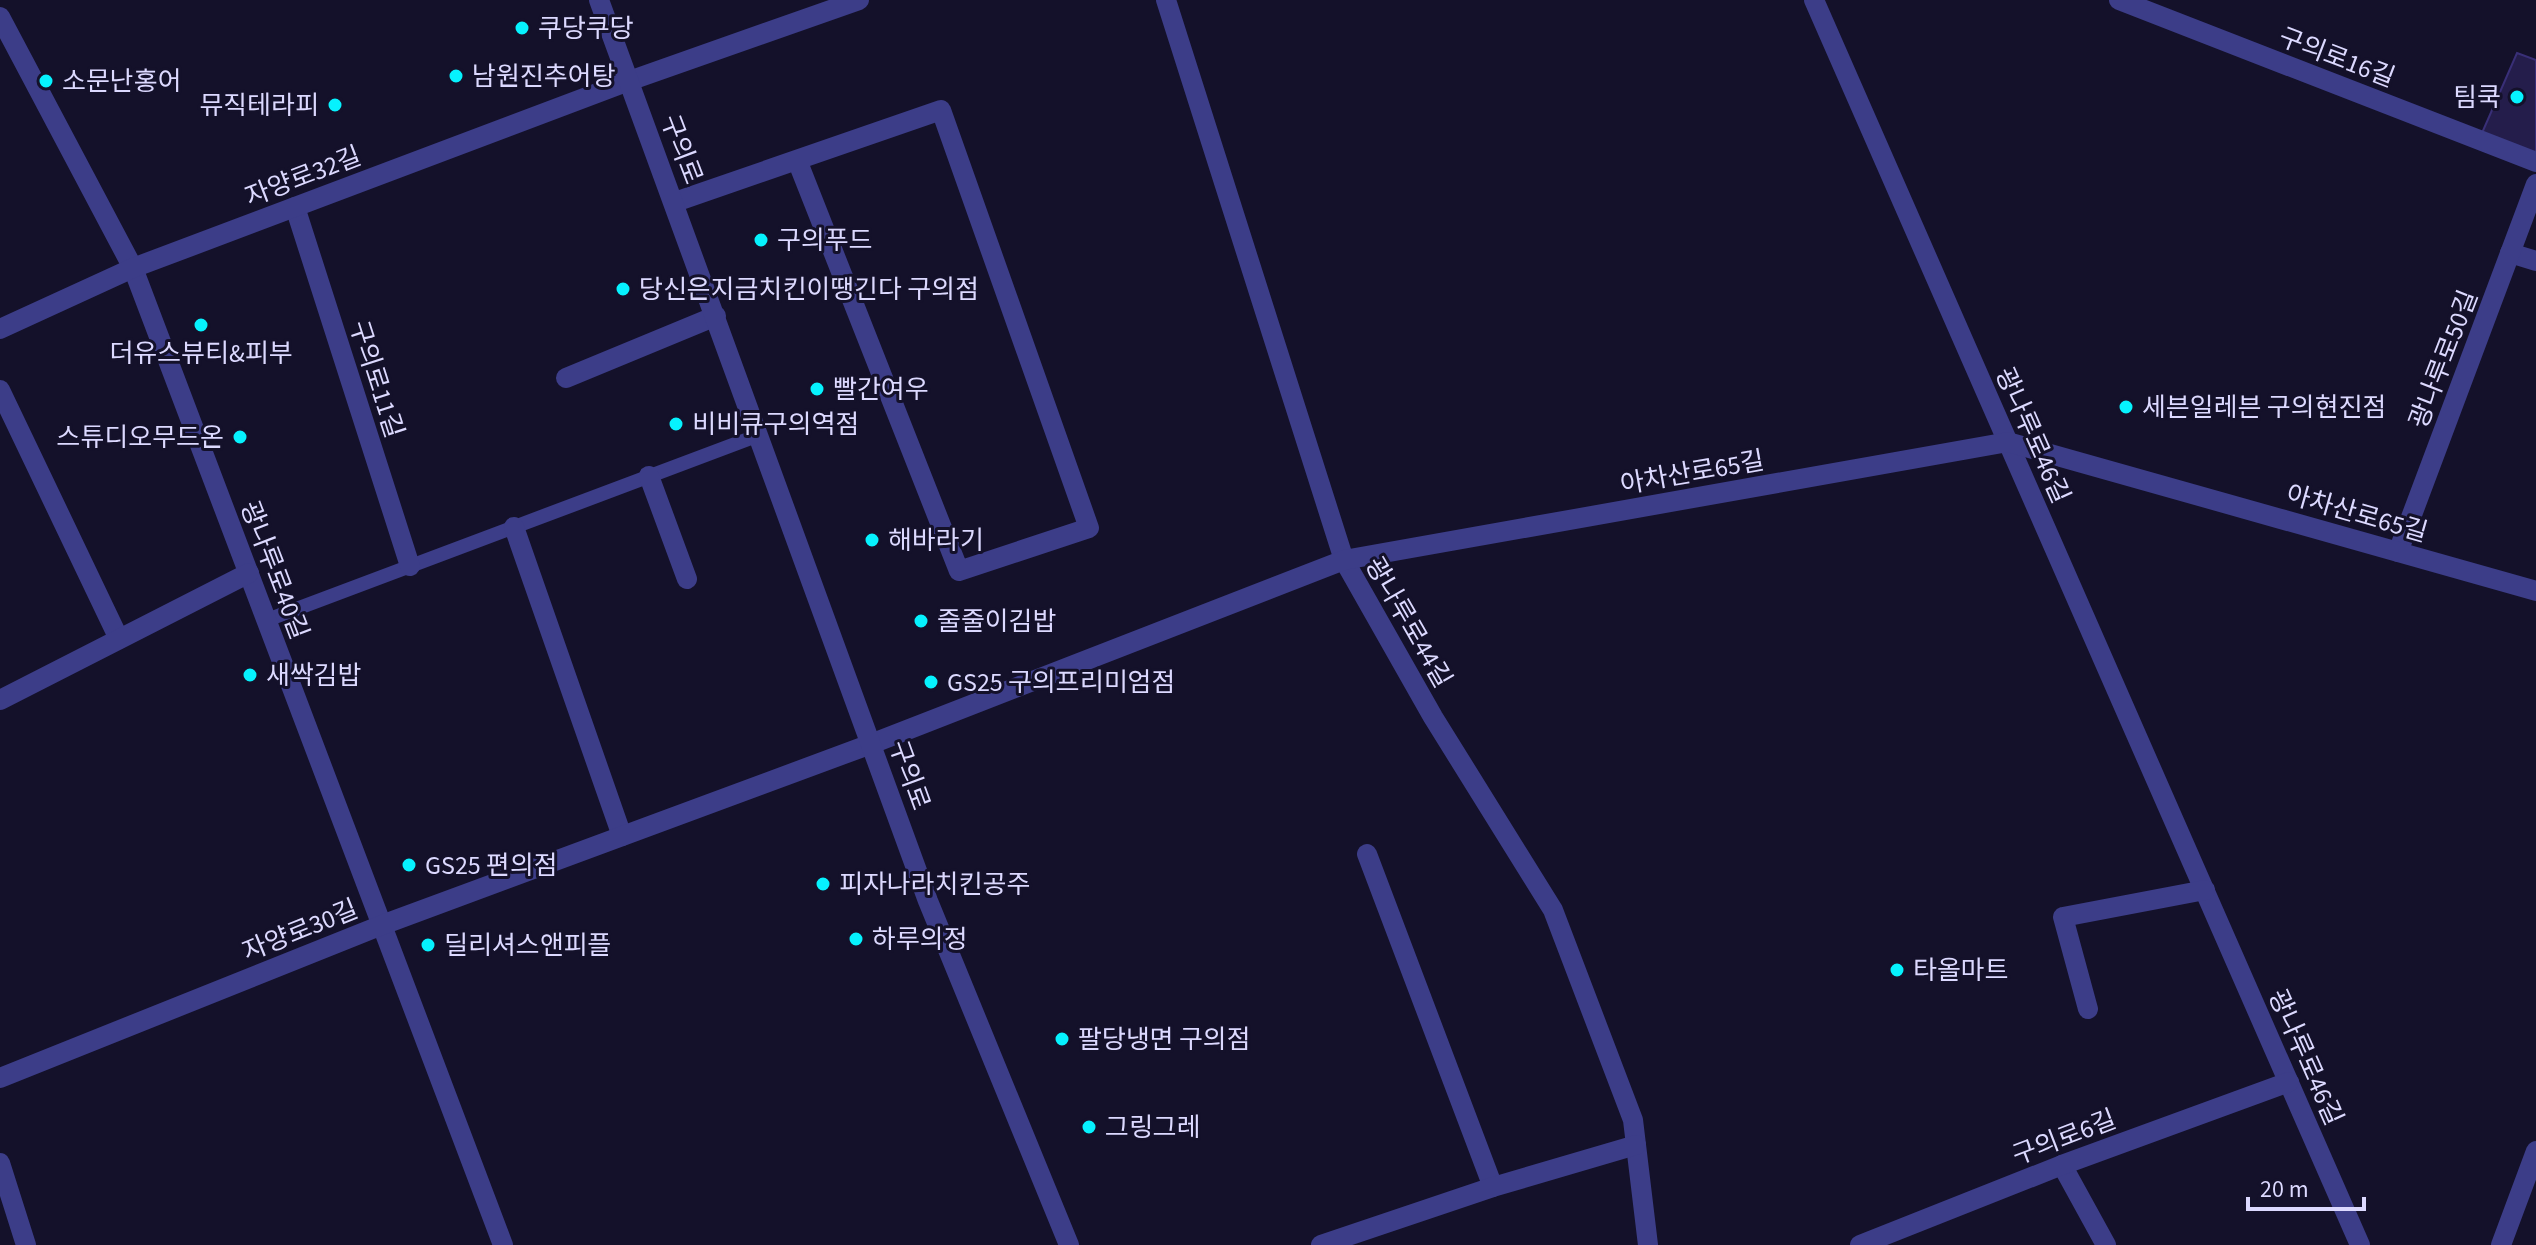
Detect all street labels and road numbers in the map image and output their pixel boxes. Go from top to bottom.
street label: 구의로16길 [2273,18,2400,97]
street label: 구의로 [651,109,712,189]
street label: 자양로32길 [240,137,367,216]
street label: 광나루로50길 [2400,285,2487,434]
street label: 구의로11길 [340,316,413,443]
street label: 광나루로46길 [1986,361,2079,509]
street label: 아차산로65길 [1617,442,1767,503]
street label: 아차산로65길 [2282,476,2432,551]
street label: 광나루로40길 [231,496,318,645]
street label: 광나루로44길 [1356,550,1461,694]
street label: 구의로 [880,735,939,815]
street label: 자양로30길 [237,891,363,970]
street label: 광나루로46길 [2259,983,2352,1131]
street label: 구의로6길 [2007,1101,2122,1174]

